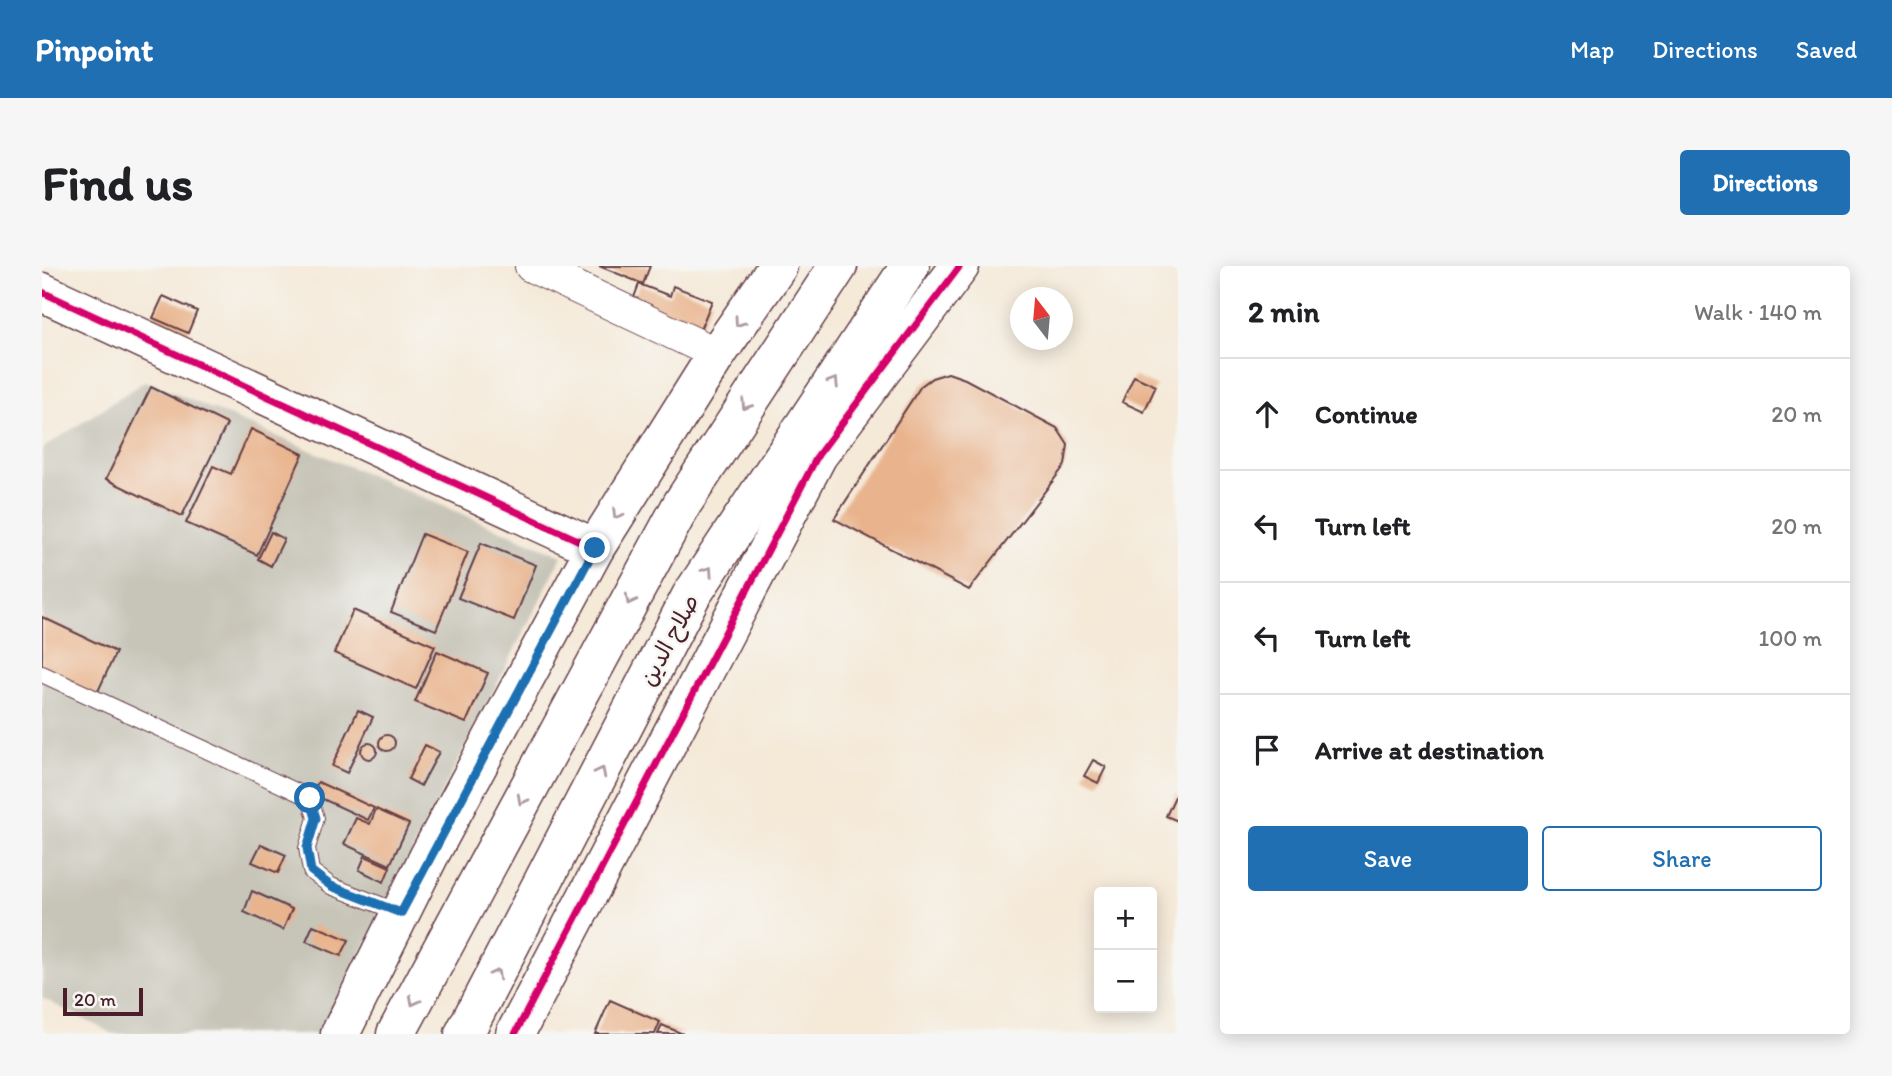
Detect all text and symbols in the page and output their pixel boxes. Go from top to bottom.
text: Pinpoint [35,30,153,69]
text: Map [1570,35,1614,64]
text: Directions [1652,35,1758,64]
text: Saved [1796,35,1857,64]
button: Directions [1680,150,1850,215]
text: Find us [42,153,193,212]
north arrow [1010,287,1073,350]
text: 2 min [1248,293,1319,330]
text: Walk · 140 m [1694,298,1822,326]
one-way arrow [735,314,747,327]
one-way arrow [826,377,838,390]
icon: ahead [1248,395,1286,433]
one-way arrow [742,397,755,410]
text: Continue [1315,398,1418,430]
text: 20 m [1771,400,1822,428]
one-way arrow [612,506,625,519]
icon: left [1248,507,1286,545]
text: Turn left [1315,510,1411,542]
text: 20 m [1771,512,1822,540]
route end [579,532,610,563]
one-way arrow [700,566,712,579]
street label: صلاح الدين [633,589,707,692]
one-way arrow [625,593,638,605]
icon: left [1248,619,1286,657]
text: Turn left [1315,622,1411,654]
text: 100 m [1758,624,1822,652]
icon: arrive [1248,731,1286,769]
text: Arrive at destination [1315,734,1544,766]
one-way arrow [593,767,606,779]
route start [294,782,325,813]
one-way arrow [517,793,530,806]
button: Save [1248,826,1528,891]
button: Share [1542,826,1822,891]
map controls [1094,887,1157,1013]
button: + [1094,887,1157,950]
button: − [1094,950,1157,1013]
one-way arrow [488,969,501,981]
scale bar [63,985,144,1017]
text: 20 m [74,988,116,1011]
one-way arrow [409,993,422,1006]

